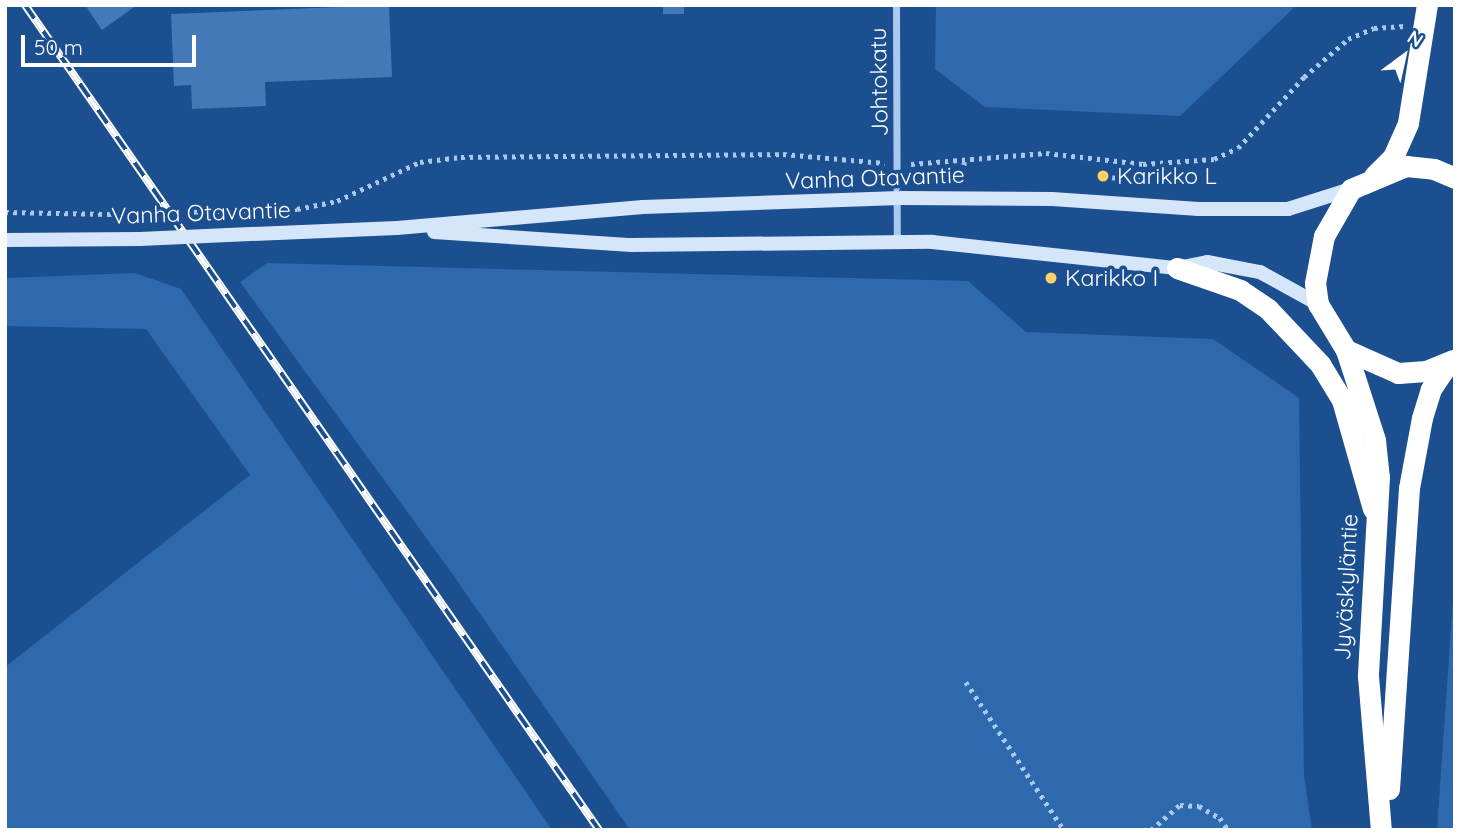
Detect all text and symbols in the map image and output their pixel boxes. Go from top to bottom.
scale bar [24,21,200,65]
north arrow [1369,21,1439,91]
text: N [1403,25,1428,52]
street label: Johtokatu [864,27,894,137]
text: 50 m [34,34,83,60]
street label: Vanha Otavantie [785,161,965,195]
place label: Karikko L [1117,162,1217,190]
marker: Karikko L [1095,168,1111,184]
street label: Vanha Otavantie [111,196,291,230]
place label: Karikko I [1065,264,1158,292]
marker: Karikko I [1043,270,1059,286]
street label: Jyväskyläntie [1328,513,1364,661]

